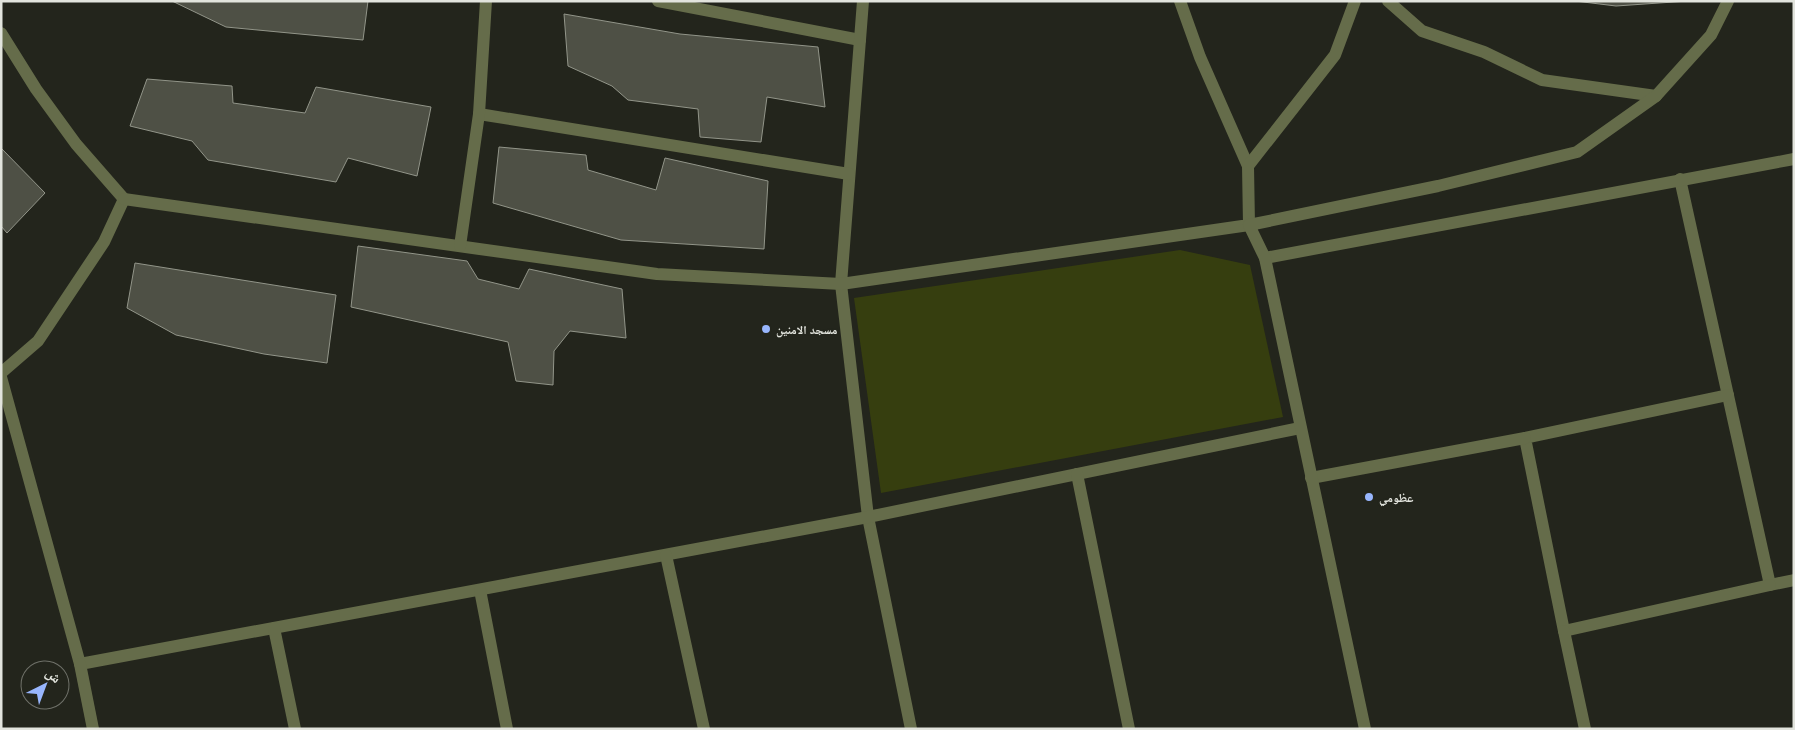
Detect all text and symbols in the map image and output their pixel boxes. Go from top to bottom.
place label: مسجد الامنين [776,321,838,338]
marker: مسجد الامنين [760,323,772,335]
place label: عظومي [1379,489,1414,507]
marker: عظومي [1363,491,1375,503]
north arrow [20,660,70,710]
text: ش [42,663,66,687]

